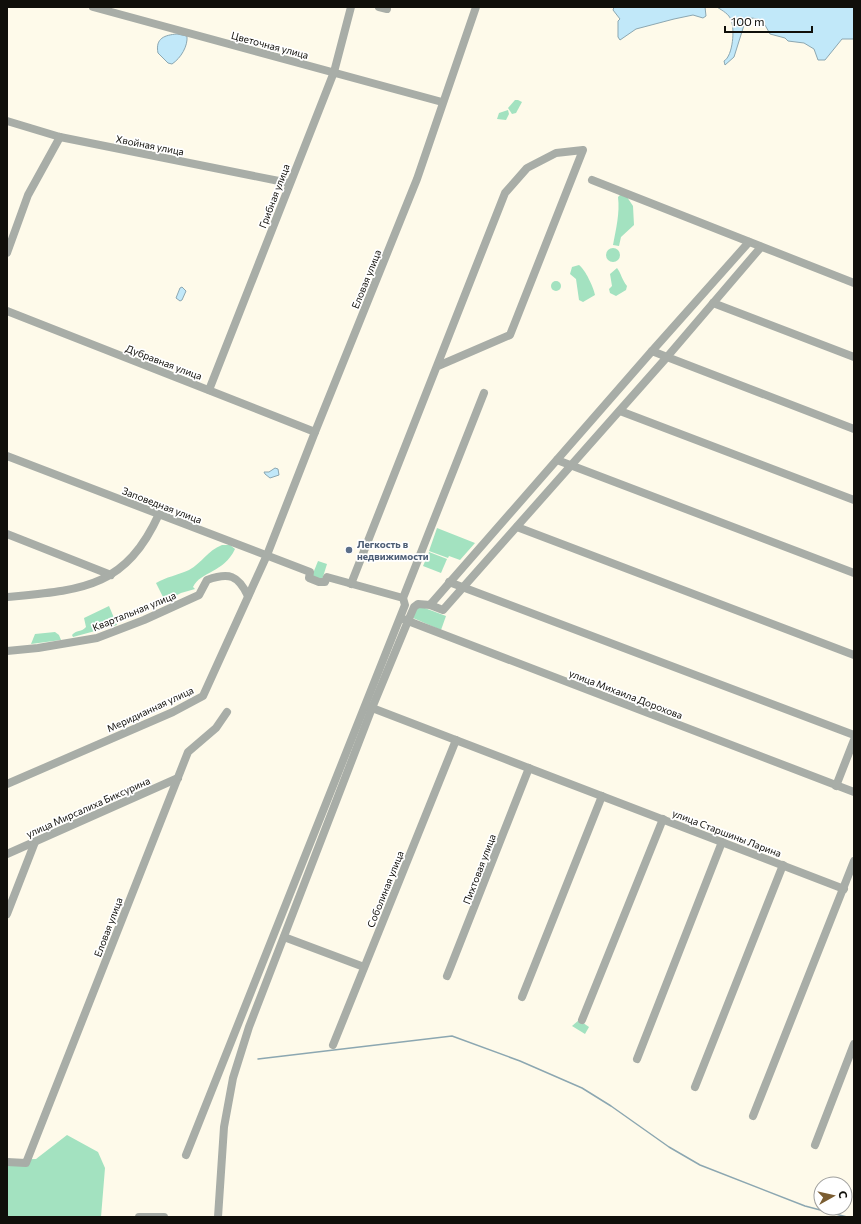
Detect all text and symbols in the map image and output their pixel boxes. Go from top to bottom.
scale bar [725,8,812,34]
text: 100 m [731,14,765,28]
street label: Цветочная улица [230,29,310,61]
street label: Хвойная улица [115,133,185,157]
street label: Грибная улица [256,162,292,230]
street label: Еловая улица [349,248,383,310]
street label: Дубравная улица [124,342,204,382]
street label: Заповедная улица [120,484,204,526]
place label: Легкость в недвижимости [357,538,429,562]
marker: Легкость в недвижимости [344,545,354,555]
street label: Квартальная улица [90,589,178,633]
street label: улица Михаила Дорохова [568,667,684,721]
street label: Меридианная улица [105,684,195,734]
street label: улица Мирсалиха Биксурина [24,774,152,840]
street label: улица Старшины Ларина [671,807,783,859]
street label: Пихтовая улица [460,832,498,906]
street label: Соболиная улица [364,849,406,929]
street label: Еловая улица [91,896,125,958]
north arrow [813,1176,853,1216]
text: С [836,1190,850,1200]

